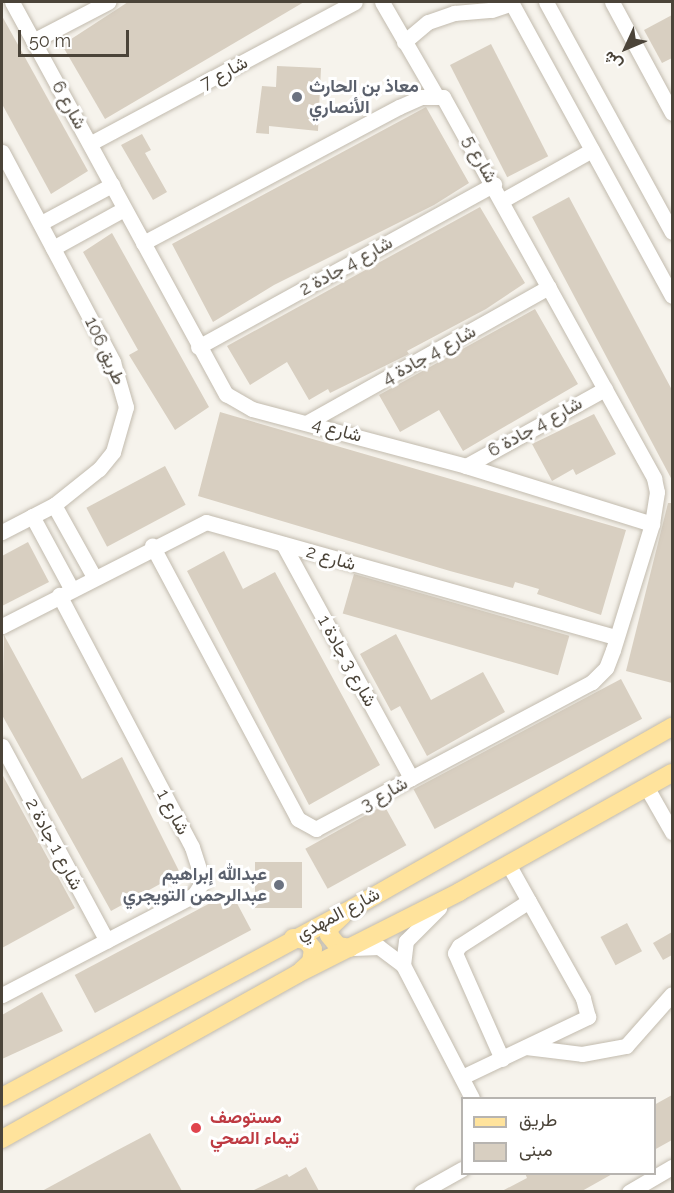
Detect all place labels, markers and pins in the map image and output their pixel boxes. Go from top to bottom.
place label: معاذ بن الحارث الأنصاري [309,76,419,118]
marker: معاذ بن الحارث الأنصاري [290,90,304,104]
place label: عبدالله إبراهيم عبدالرحمن التويجري [123,864,267,906]
marker: عبدالله إبراهيم عبدالرحمن التويجري [272,878,286,892]
place label: مستوصف تيماء الصحي [210,1107,299,1150]
marker: مستوصف تيماء الصحي [187,1119,205,1137]

